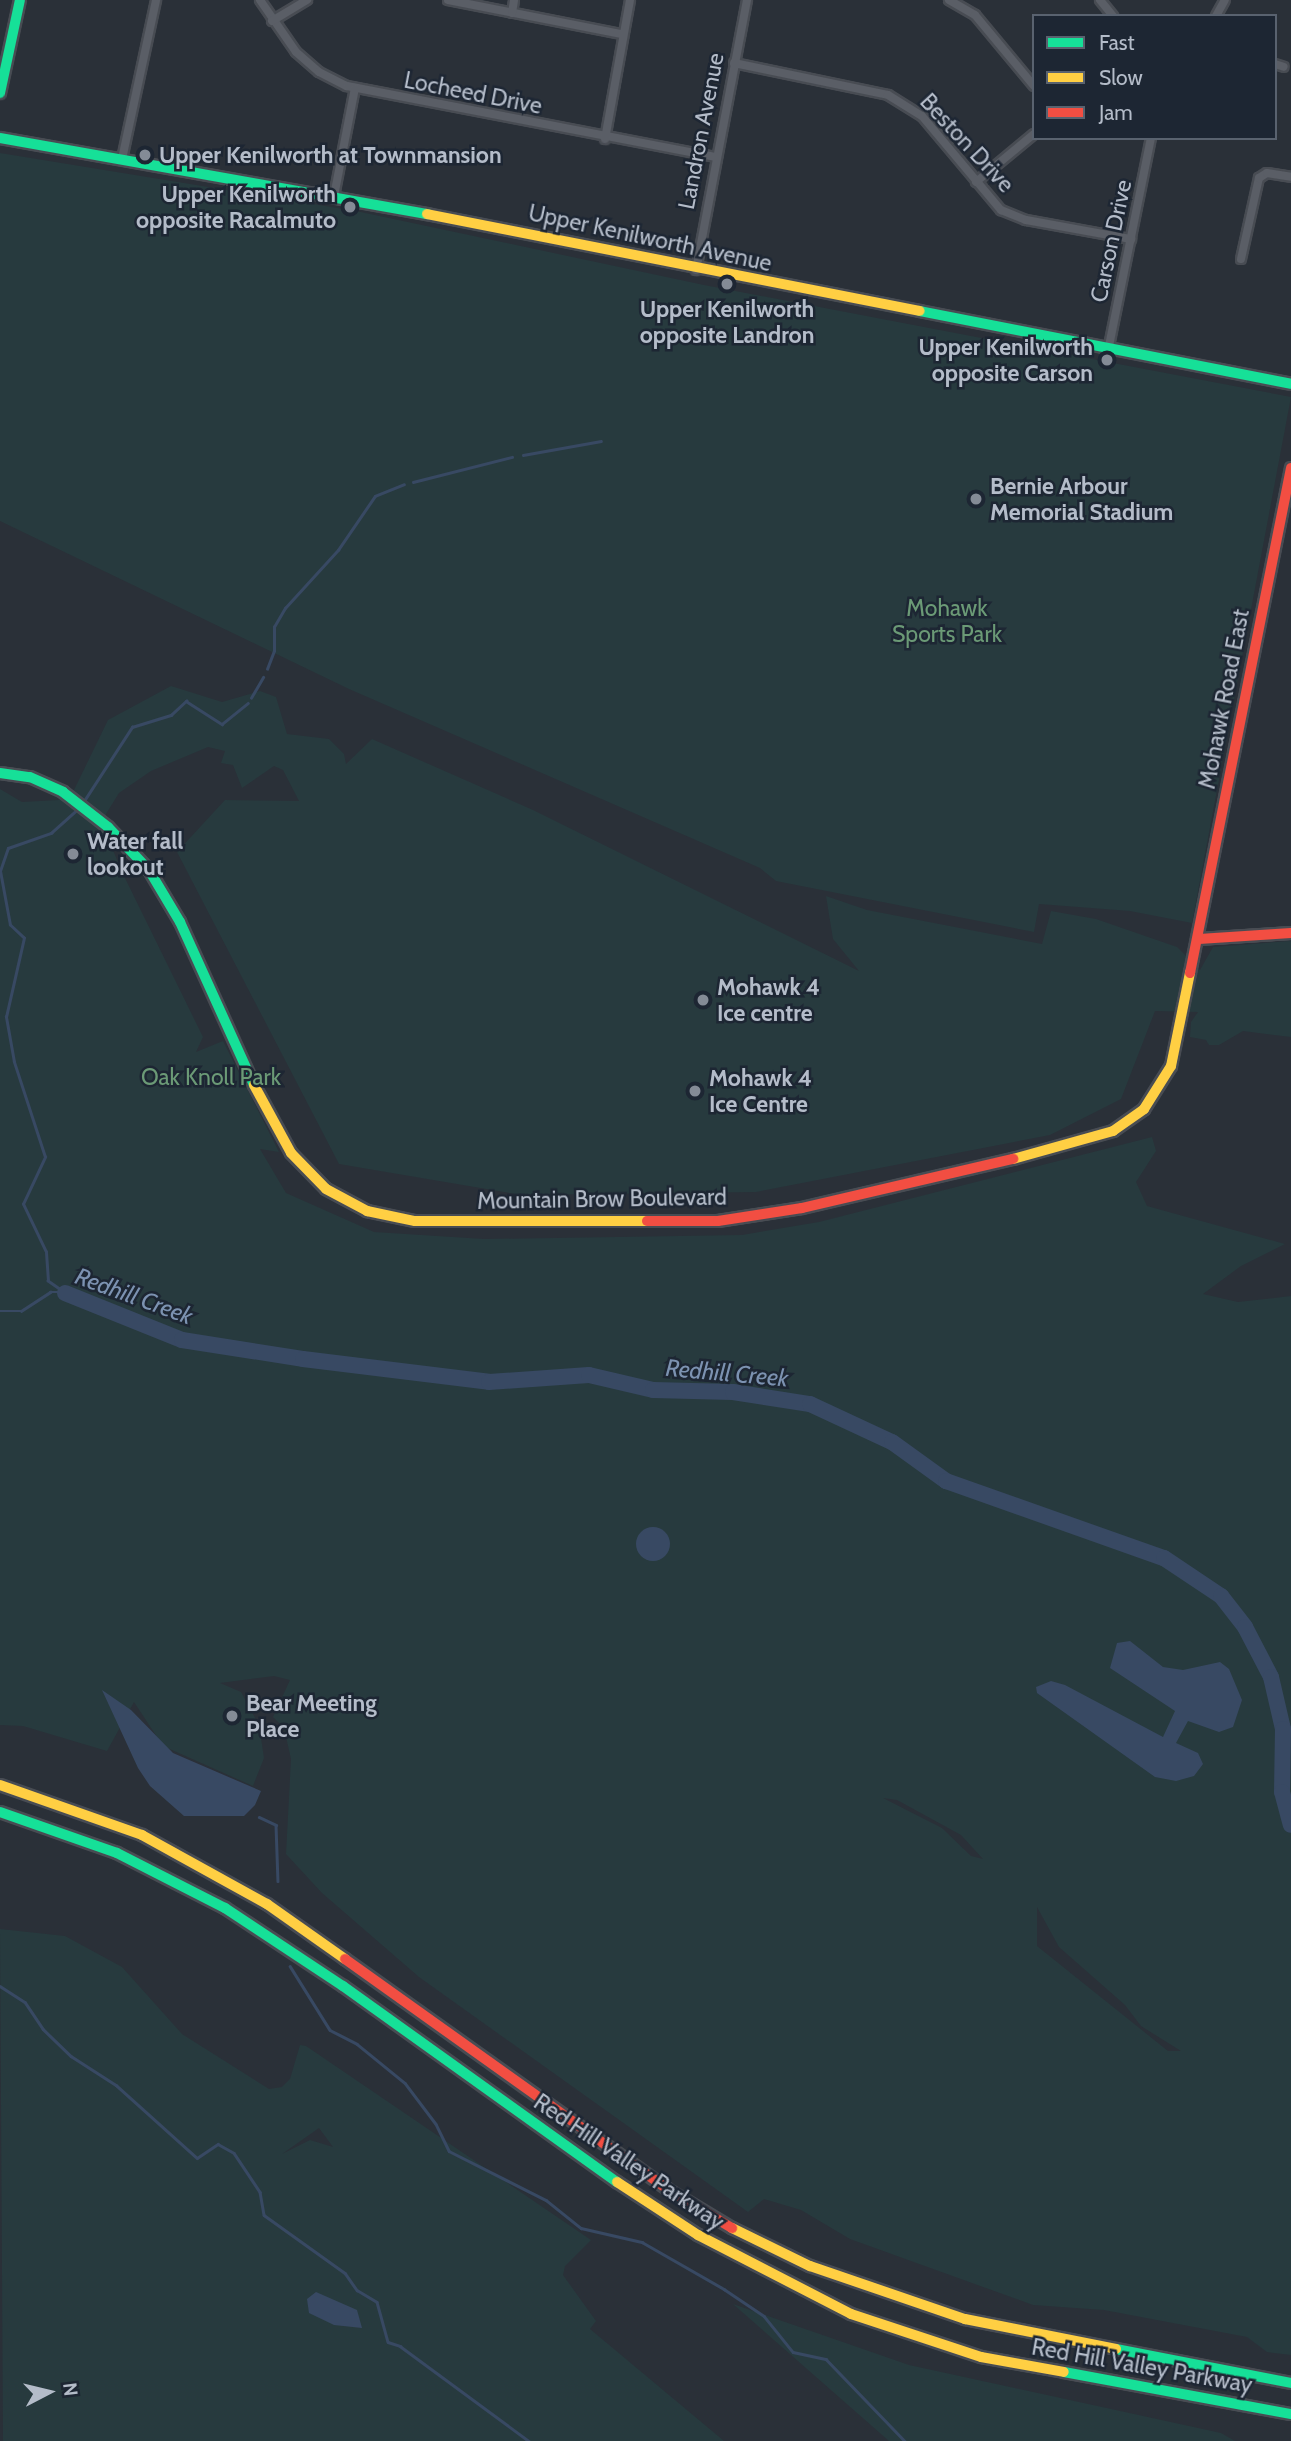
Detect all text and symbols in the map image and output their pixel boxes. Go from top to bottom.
legend [1032,14,1277,140]
text: Fast [1099,30,1135,55]
street label: Landron Avenue [672,50,730,212]
text: Slow [1099,65,1143,90]
street label: Locheed Drive [402,66,544,120]
street label: Beston Drive [914,88,1020,198]
text: Jam [1099,100,1133,125]
place label: Upper Kenilworth at Townmansion [159,141,502,169]
marker: Upper Kenilworth at Townmansion [137,147,153,163]
street label: Carson Drive [1085,177,1137,305]
place label: Upper Kenilworth opposite Racalmuto [136,180,336,234]
marker: Upper Kenilworth opposite Racalmuto [342,199,358,215]
street label: Upper Kenilworth Avenue [526,199,774,277]
marker: Upper Kenilworth opposite Landron [719,276,735,292]
place label: Upper Kenilworth opposite Landron [640,295,814,349]
place label: Upper Kenilworth opposite Carson [918,333,1093,387]
marker: Upper Kenilworth opposite Carson [1099,352,1115,368]
place label: Bernie Arbour Memorial Stadium [990,472,1173,526]
marker: Bernie Arbour Memorial Stadium [968,491,984,507]
park label: Mohawk Sports Park [892,594,1002,648]
street label: Mohawk Road East [1193,607,1255,791]
place label: Water fall lookout [87,827,183,881]
marker: Water fall lookout [65,846,81,862]
place label: Mohawk 4 Ice centre [717,973,820,1027]
marker: Mohawk 4 Ice centre [695,992,711,1008]
park label: Oak Knoll Park [141,1063,281,1091]
place label: Mohawk 4 Ice Centre [709,1064,812,1118]
marker: Mohawk 4 Ice Centre [687,1083,703,1099]
street label: Mountain Brow Boulevard [477,1183,727,1215]
water label: Redhill Creek [71,1261,197,1331]
water label: Redhill Creek [664,1353,790,1393]
place label: Bear Meeting Place [246,1689,377,1743]
marker: Bear Meeting Place [224,1708,240,1724]
street label: Red Hill Valley Parkway [529,2088,729,2236]
street label: Red Hill Valley Parkway [1029,2333,1255,2399]
north arrow [14,2357,84,2427]
text: N [58,2381,83,2397]

